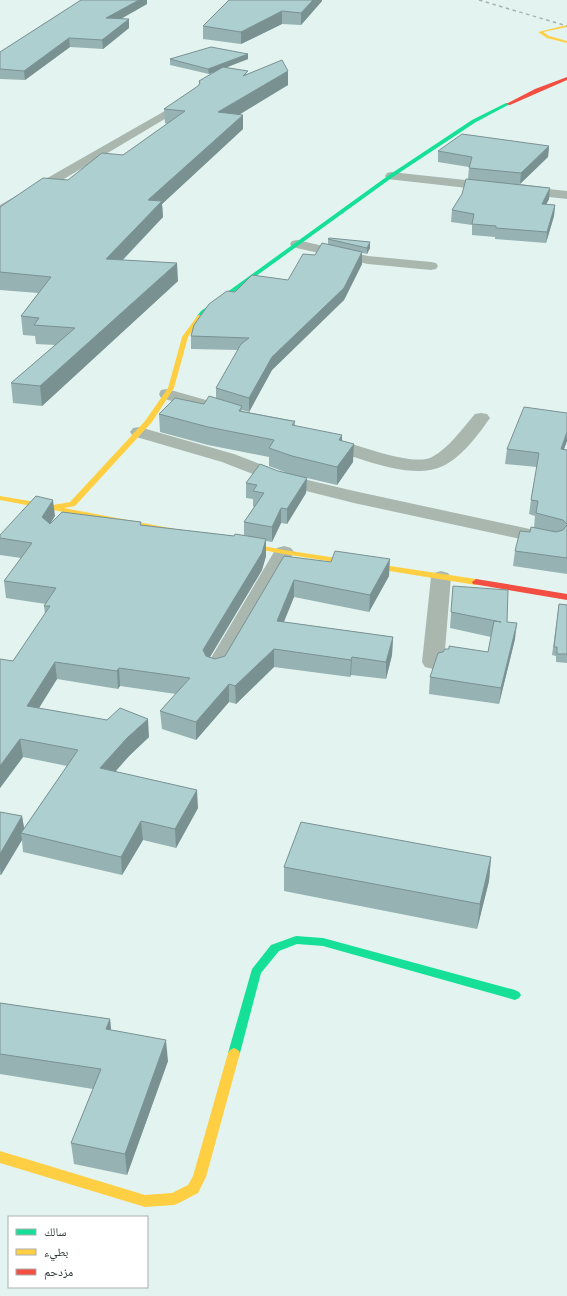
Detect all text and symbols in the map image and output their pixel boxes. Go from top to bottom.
legend [8,1216,148,1288]
text: سالك [44,1224,66,1239]
text: بطيء [44,1244,68,1262]
text: مزدحم [44,1264,73,1280]

